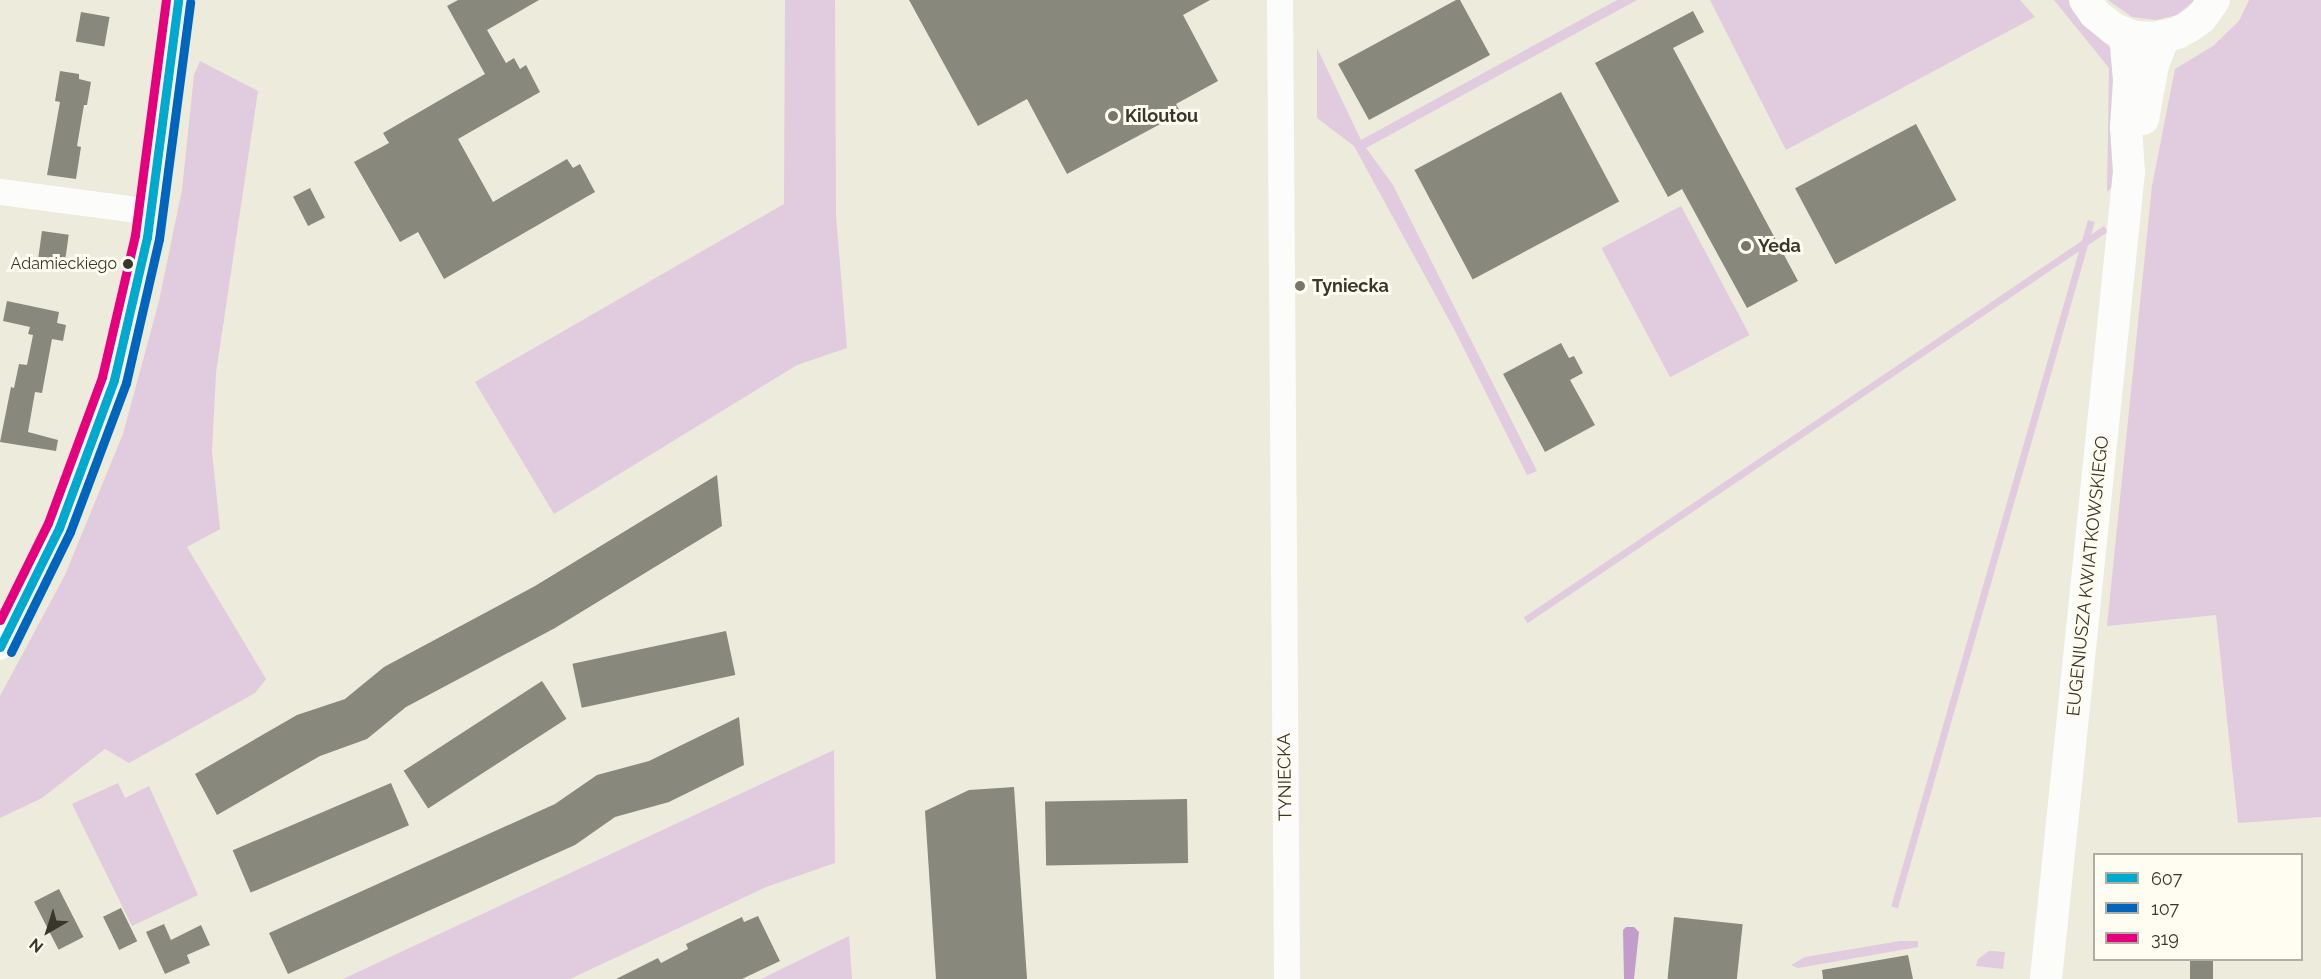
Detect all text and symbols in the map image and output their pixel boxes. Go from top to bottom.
place label: Kiloutou [1125,105,1198,127]
marker: Kiloutou [1106,109,1120,123]
place label: Yeda [1758,235,1801,257]
marker: Yeda [1739,239,1753,253]
place label: Adamieckiego [11,254,117,274]
marker: Adamieckiego [122,258,134,270]
place label: Tyniecka [1312,275,1389,297]
marker: Tyniecka [1293,279,1307,293]
street label: EUGENIUSZA KWIATKOWSKIEGO [2062,434,2114,718]
street label: TYNIECKA [1273,733,1297,821]
legend [2093,853,2303,961]
text: 607 [2151,868,2182,889]
text: 107 [2151,898,2179,919]
north arrow [18,901,78,961]
text: 319 [2151,928,2179,949]
text: N [26,934,47,957]

